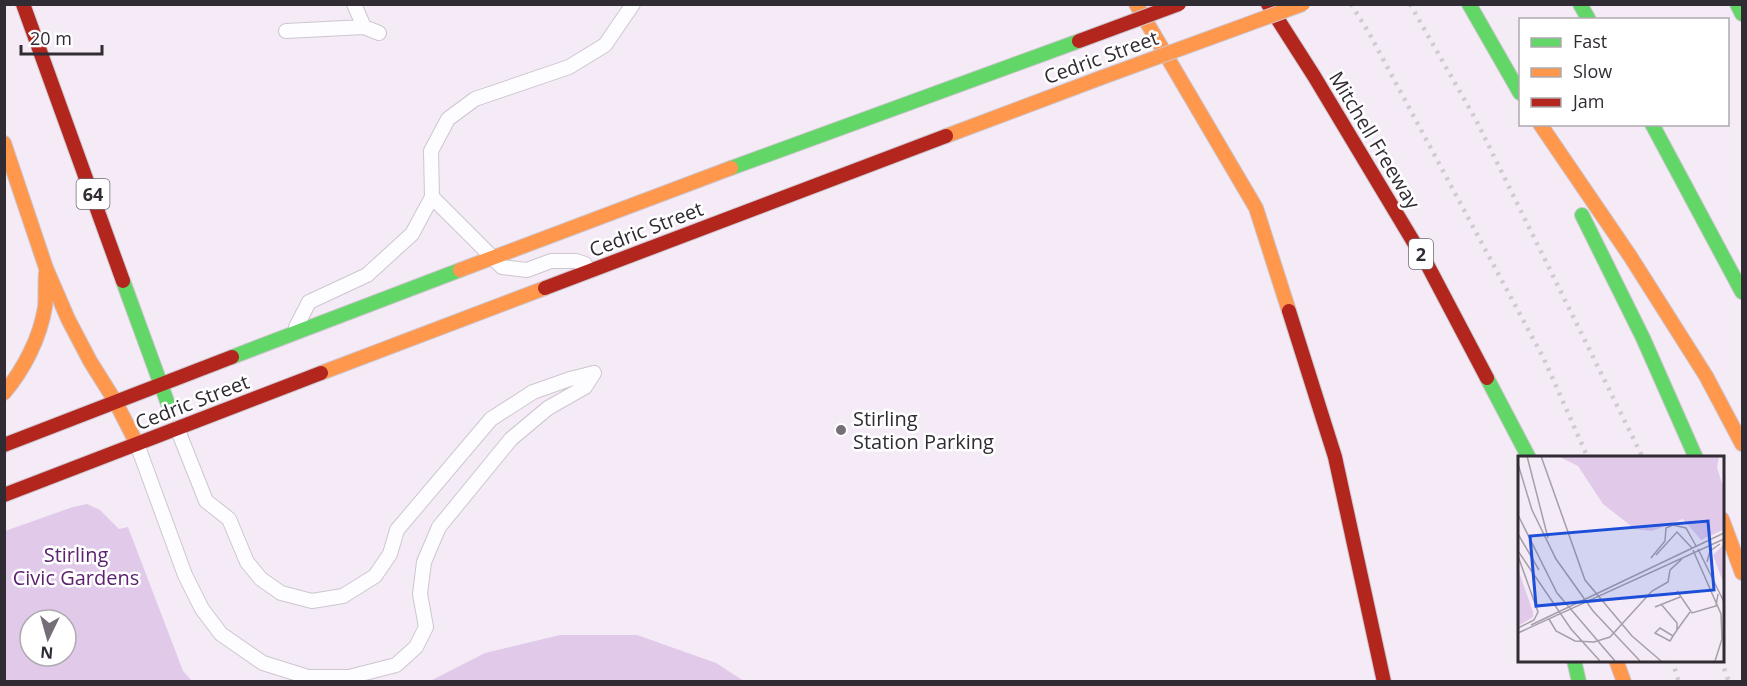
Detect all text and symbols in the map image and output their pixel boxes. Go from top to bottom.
scale bar [21,18,102,56]
legend [1519,18,1729,126]
street label: Cedric Street [1040,24,1162,90]
text: 20 m [30,26,72,50]
text: Fast [1573,29,1607,53]
text: Slow [1573,59,1612,83]
street label: Mitchell Freeway [1323,66,1427,215]
text: Jam [1571,89,1605,113]
road number: 64 [76,179,110,209]
street label: Cedric Street [585,195,707,263]
road number: 2 [1409,239,1433,269]
street label: Cedric Street [131,368,253,436]
place label: Stirling Station Parking [853,405,994,455]
marker: Stirling Station Parking [834,423,848,437]
inset map [1518,456,1723,662]
park label: Stirling Civic Gardens [13,541,139,591]
north arrow [18,608,78,668]
text: N [39,641,54,664]

